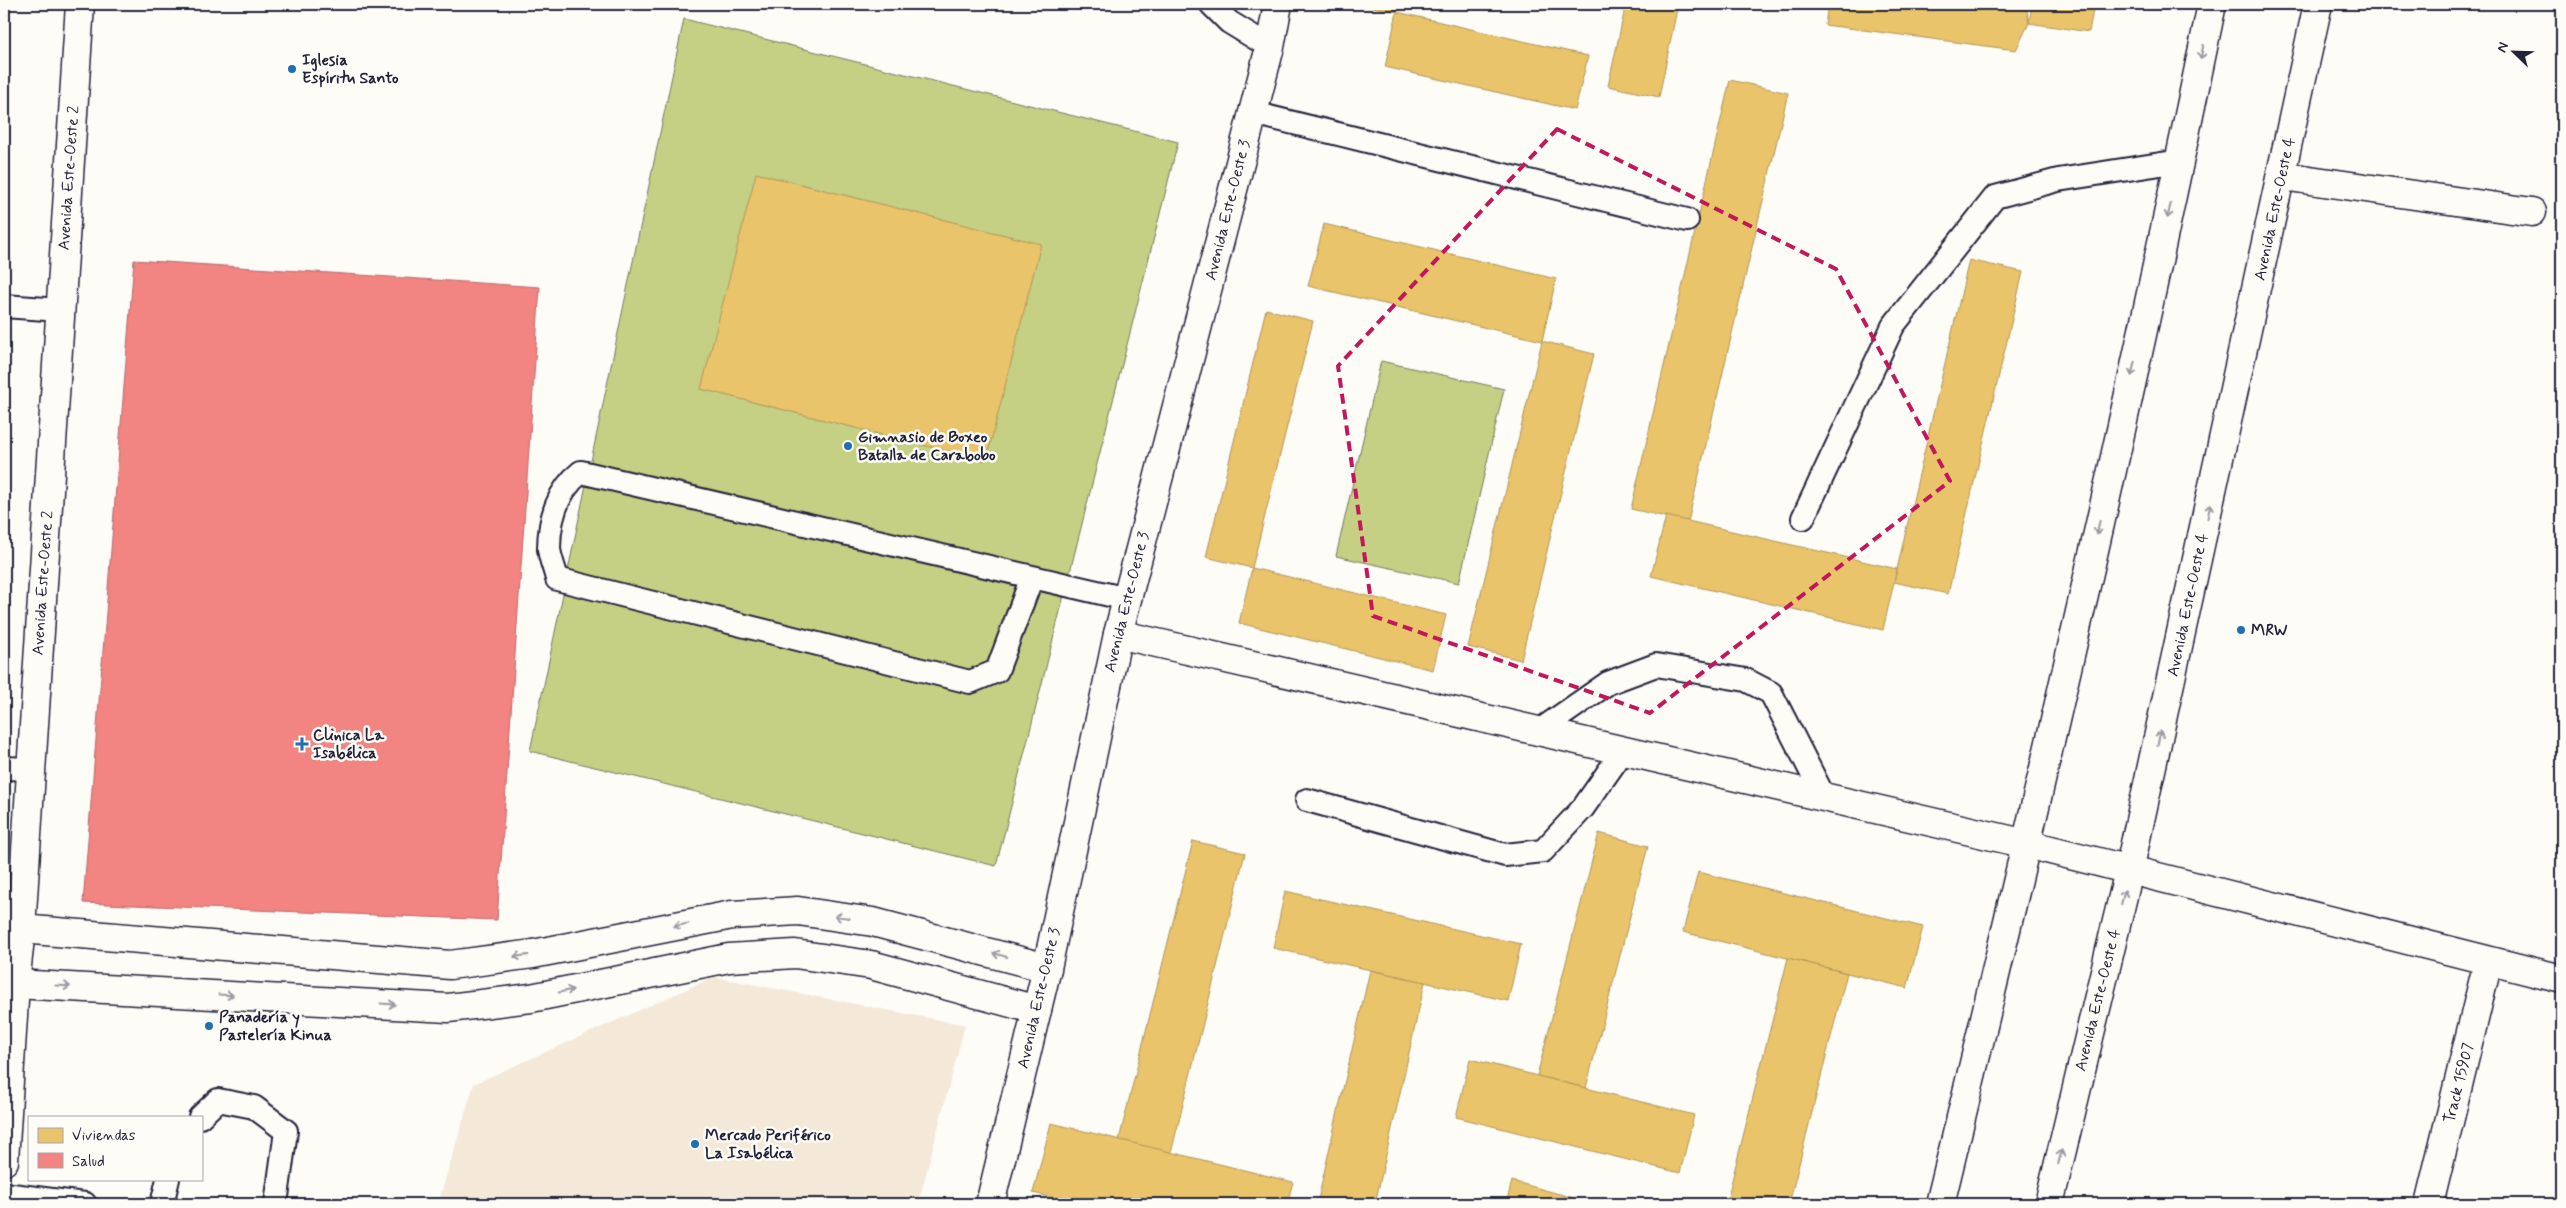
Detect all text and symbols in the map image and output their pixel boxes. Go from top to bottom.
north arrow [2488,28,2538,78]
text: N [2493,40,2513,55]
one-way arrow [2197,43,2206,59]
place label: Iglesia Espíritu Santo [302,50,399,89]
marker: Iglesia Espíritu Santo [286,63,298,75]
street label: Avenida Este-Oeste 2 [53,105,85,251]
street label: Avenida Este-Oeste 4 [2250,135,2300,283]
street label: Avenida Este-Oeste 3 [1200,138,1256,282]
one-way arrow [2164,202,2173,218]
one-way arrow [2128,361,2137,377]
place label: Gimnasio de Boxeo Batalla de Carabobo [858,427,996,466]
marker: Gimnasio de Boxeo Batalla de Carabobo [842,440,854,452]
one-way arrow [2204,504,2214,520]
street label: Avenida Este-Oeste 2 [27,510,59,656]
one-way arrow [2093,519,2102,535]
street label: Avenida Este-Oeste 3 [1099,530,1155,674]
street label: Avenida Este-Oeste 4 [2163,531,2213,679]
place label: MRW [2251,620,2288,641]
marker: MRW [2235,624,2247,636]
place label: Clinica La Isabélica [313,725,384,764]
one-way arrow [2154,731,2164,747]
marker: Clinica La Isabélica [295,737,309,751]
one-way arrow [2119,889,2128,905]
one-way arrow [834,912,850,922]
one-way arrow [673,921,689,930]
street label: Avenida Este-Oeste 3 [1013,925,1065,1071]
street label: Avenida Este-Oeste 4 [2070,927,2126,1073]
one-way arrow [992,950,1008,960]
one-way arrow [514,951,530,961]
one-way arrow [55,982,71,991]
one-way arrow [558,986,574,995]
one-way arrow [217,990,233,999]
one-way arrow [380,999,396,1009]
place label: Panadería y Pastelería Kinua [219,1007,332,1046]
marker: Panadería y Pastelería Kinua [203,1020,215,1032]
street label: Track 15907 [2439,1041,2479,1125]
legend [28,1116,202,1180]
place label: Mercado Periférico La Isabélica [705,1125,831,1164]
text: Viviendas [72,1126,136,1146]
marker: Mercado Periférico La Isabélica [689,1138,701,1150]
one-way arrow [2056,1149,2066,1165]
text: Salud [72,1152,105,1172]

